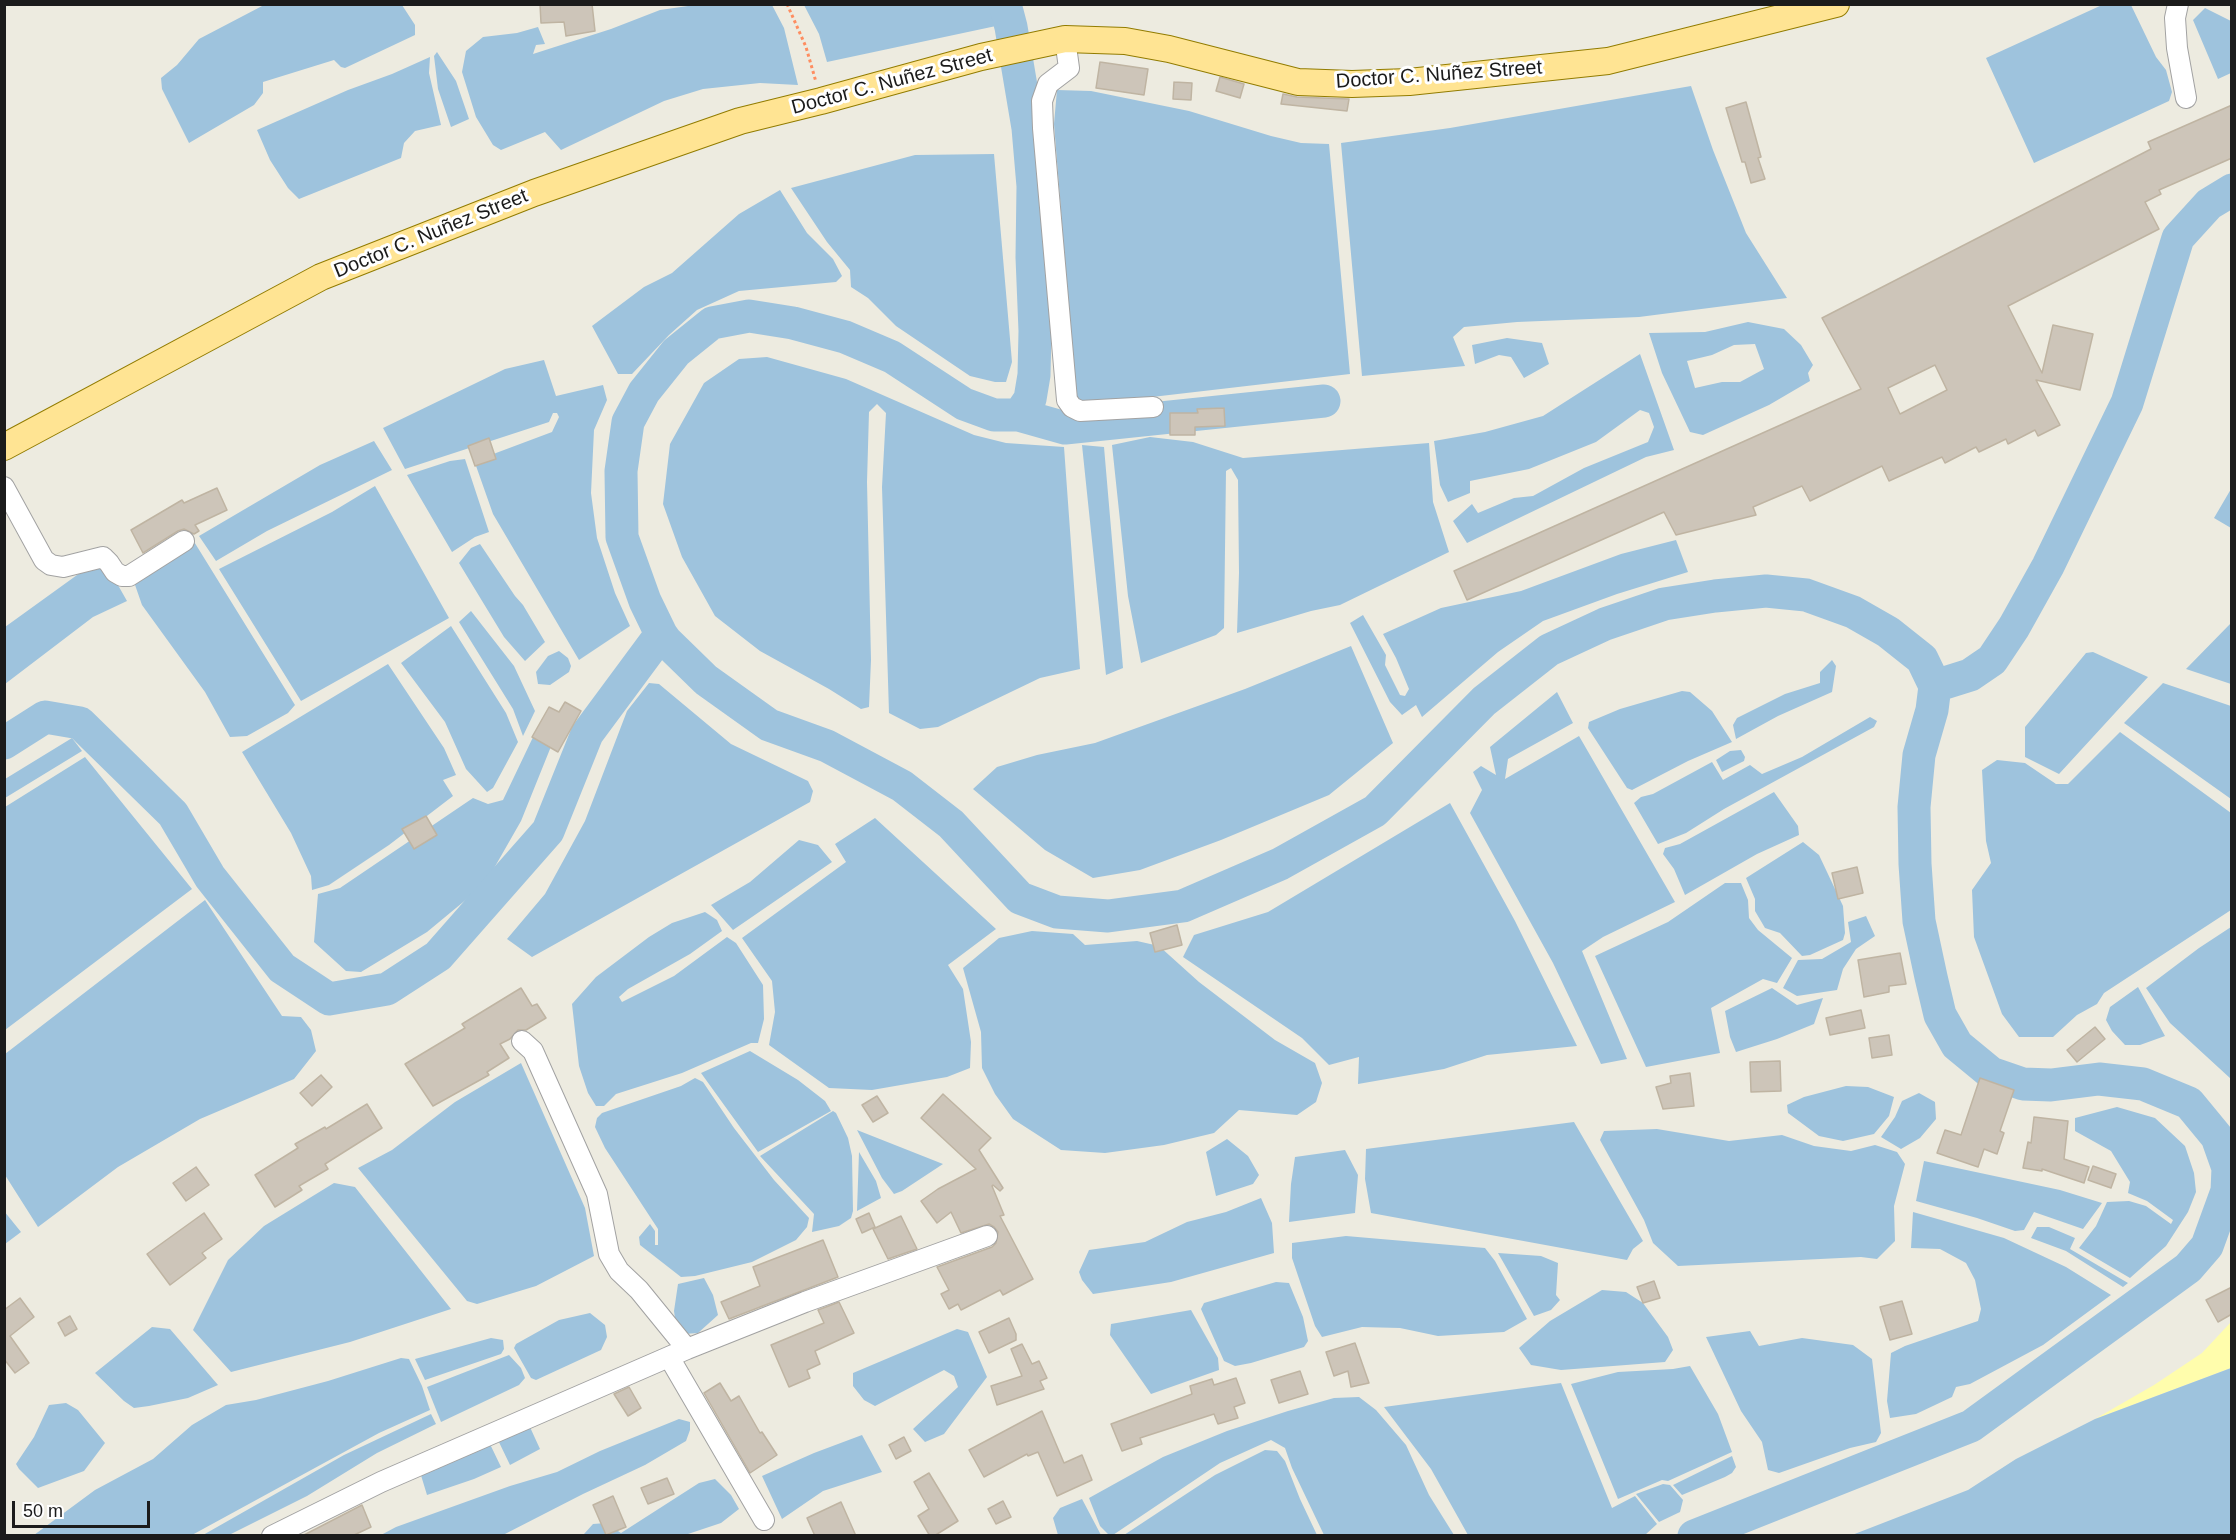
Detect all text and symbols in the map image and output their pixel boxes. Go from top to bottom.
street label: Doctor C. Nuñez Street [789,44,995,120]
street label: Doctor C. Nuñez Street [1335,56,1543,94]
street label: Doctor C. Nuñez Street [331,184,531,284]
scale bar [15,1489,153,1527]
text: 50 m [23,1501,63,1521]

